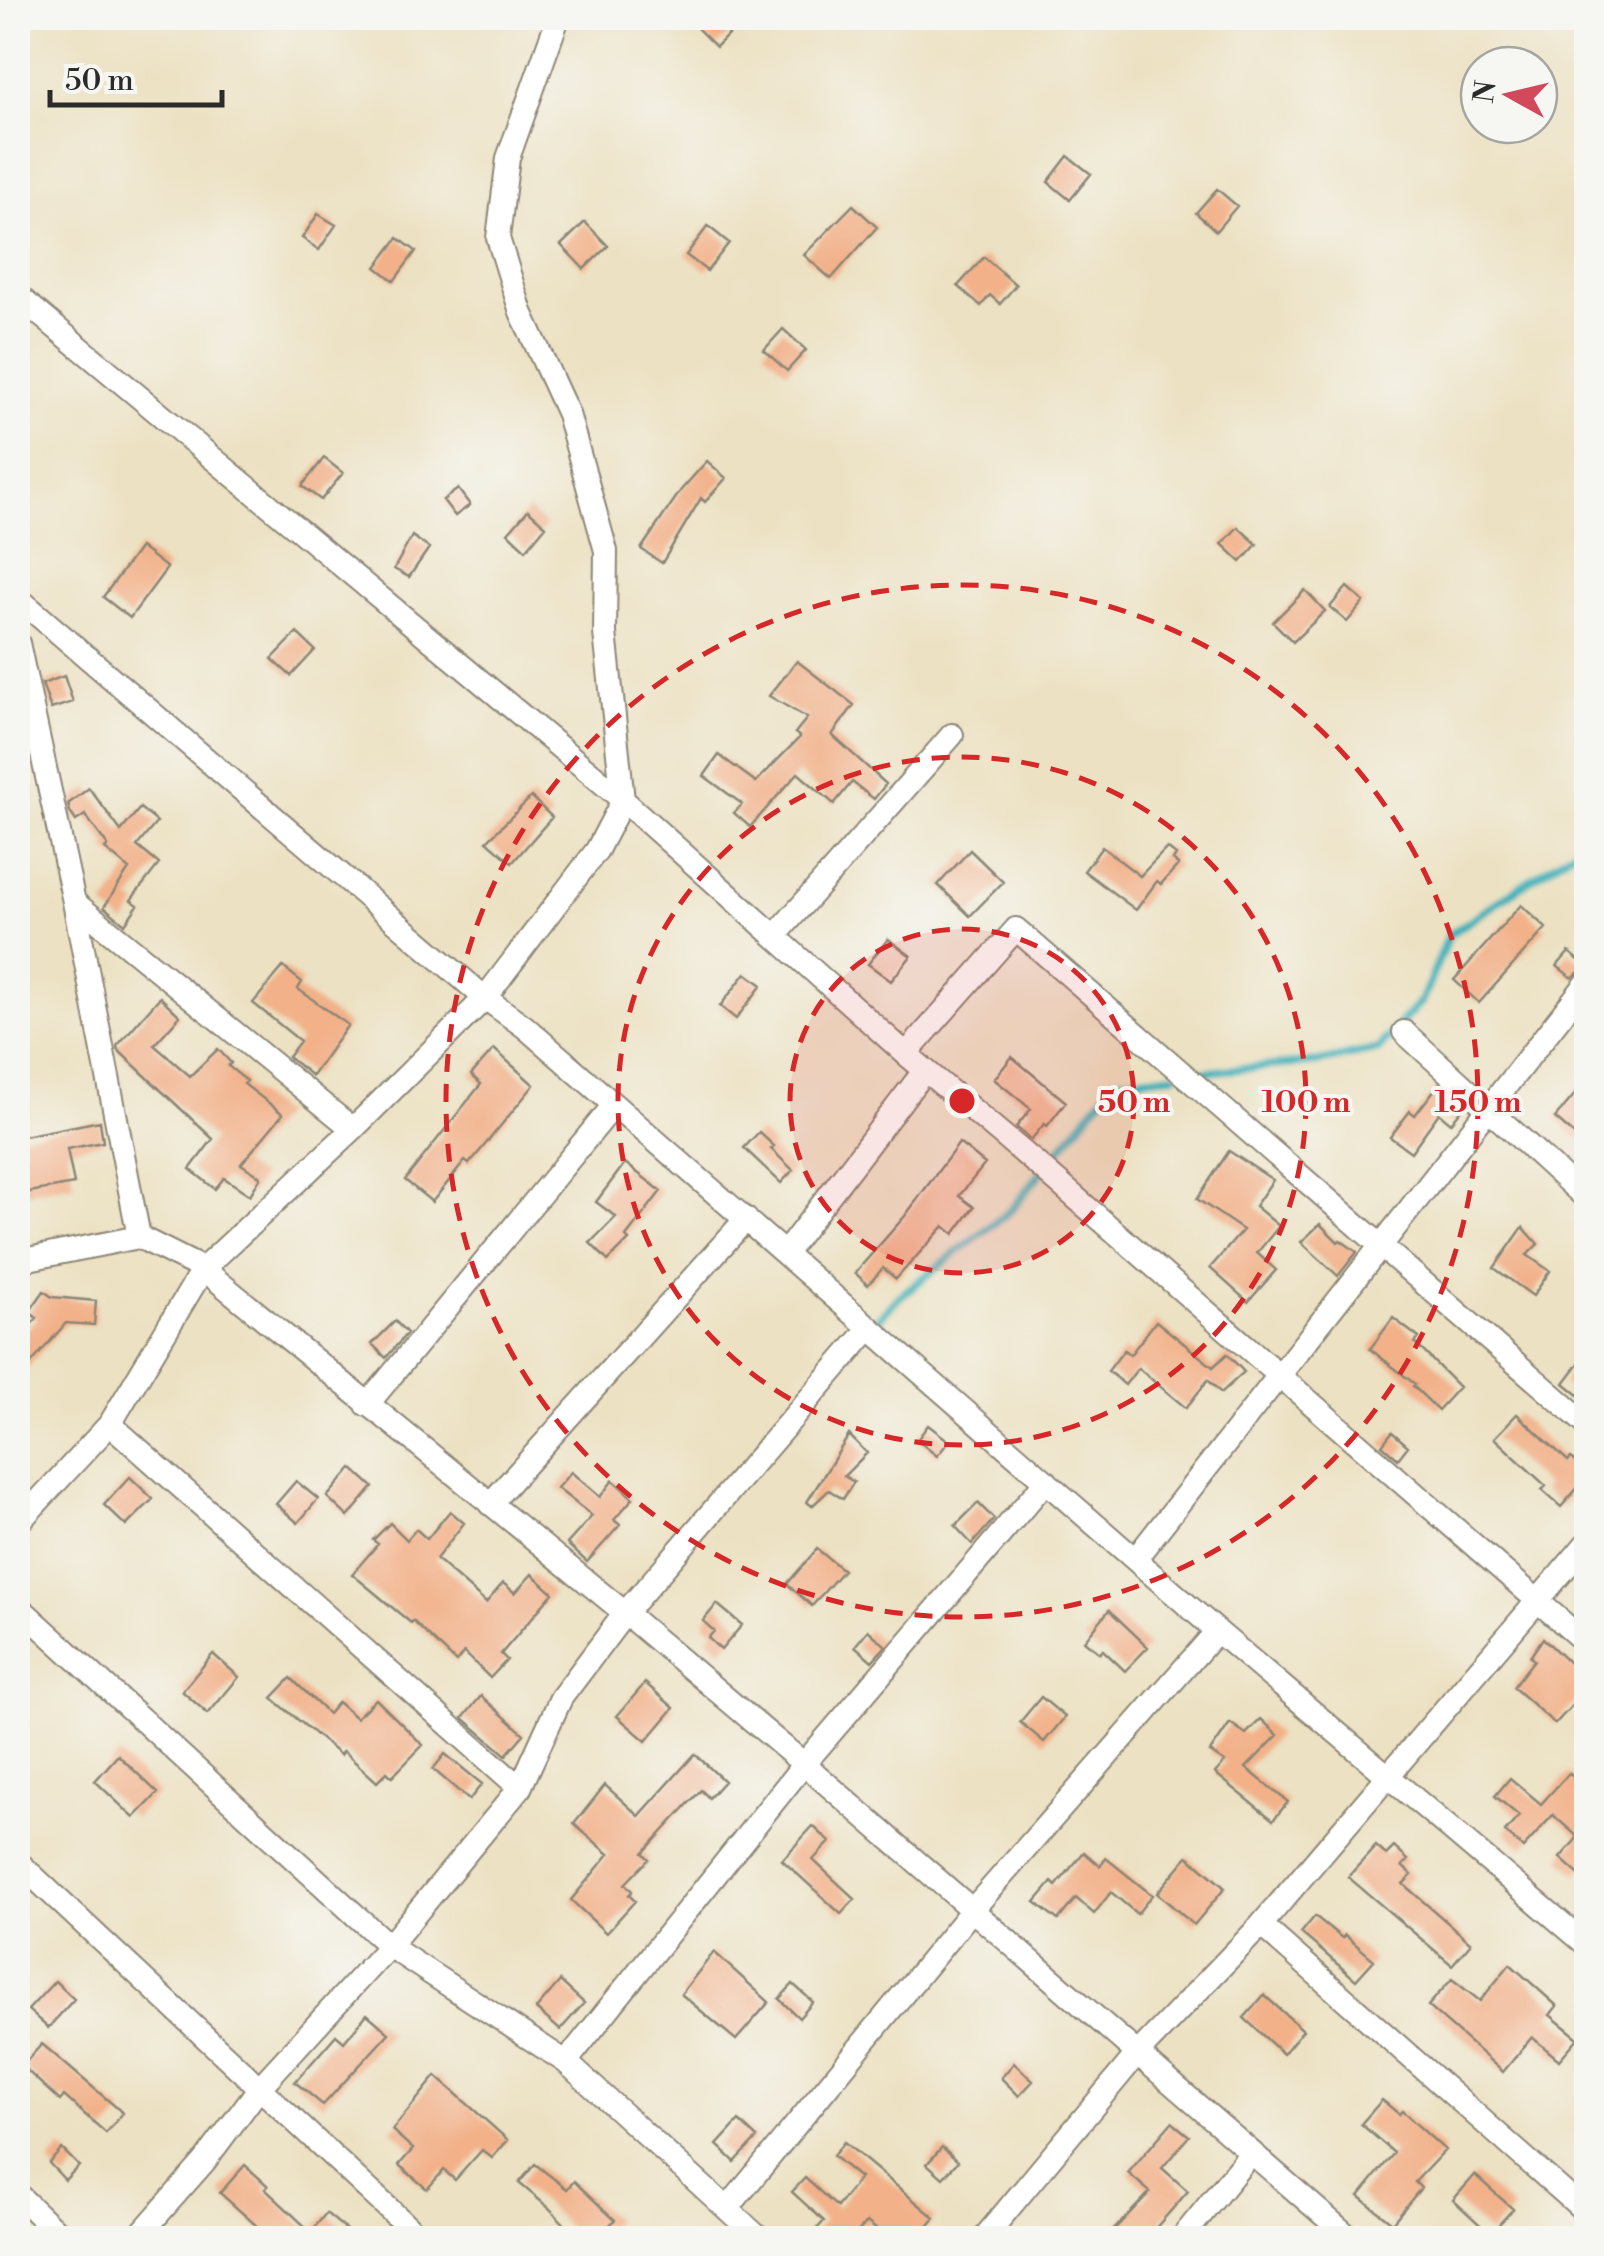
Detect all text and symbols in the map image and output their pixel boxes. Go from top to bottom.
scale bar [50,45,222,107]
north arrow [1459,45,1559,145]
text: 50 m [65,62,134,100]
text: N [1467,78,1505,105]
centre of rings [944,1083,980,1119]
text: 50 m [1098,1084,1170,1122]
text: 100 m [1261,1084,1351,1122]
text: 150 m [1435,1084,1521,1122]

